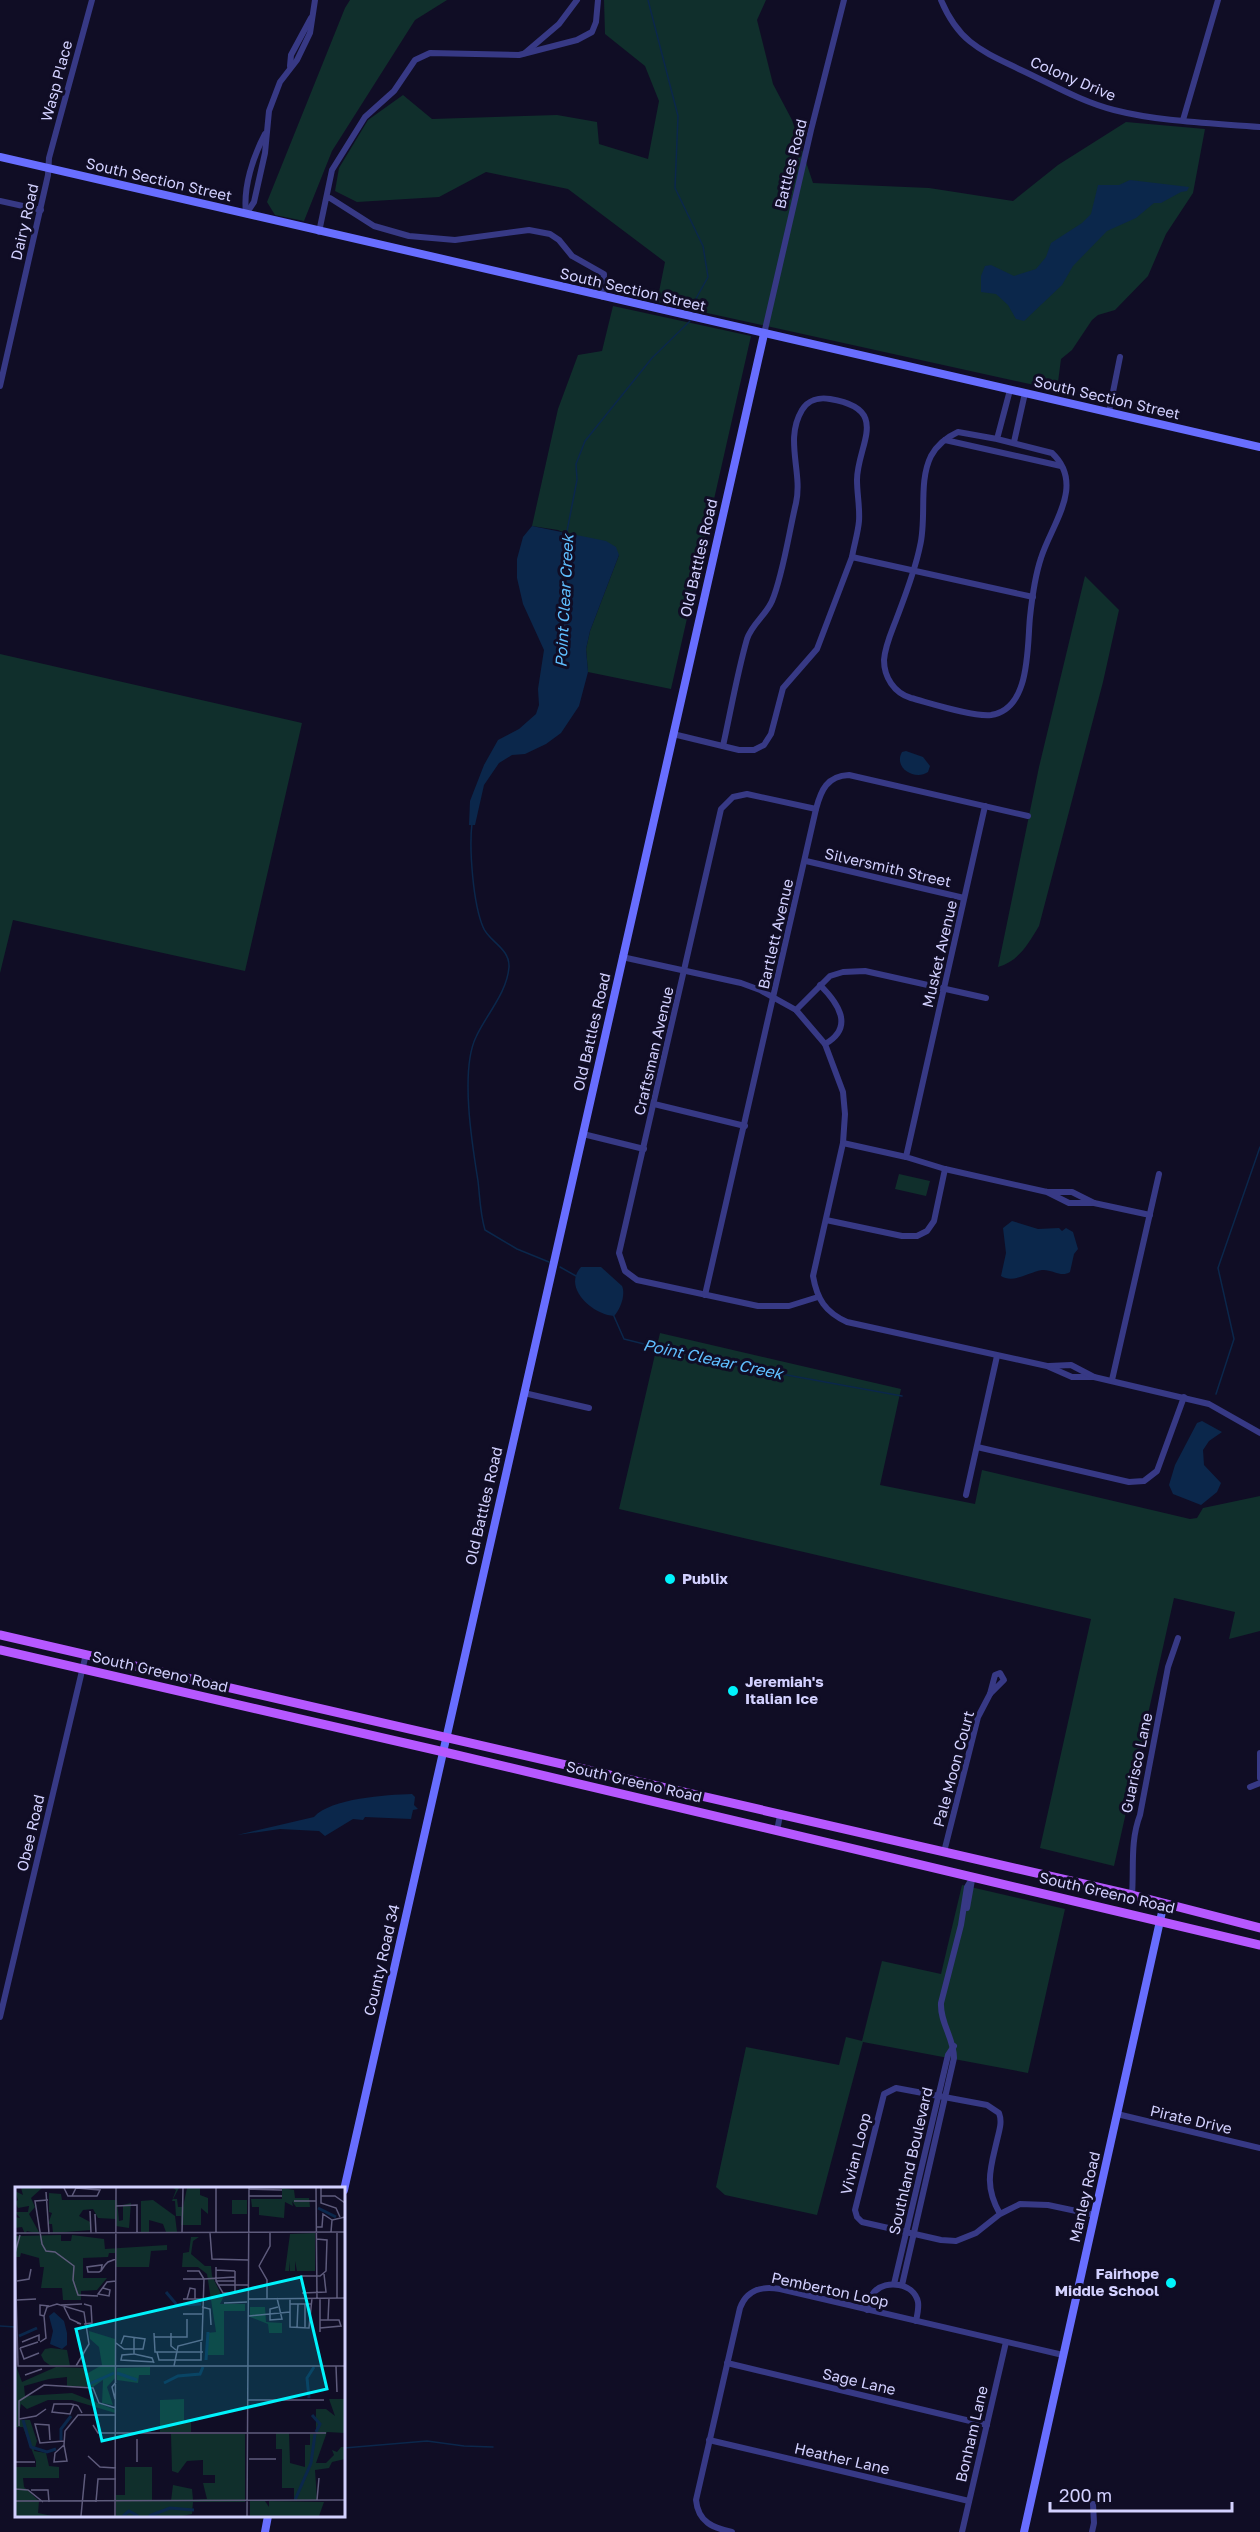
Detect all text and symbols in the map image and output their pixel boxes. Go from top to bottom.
street label: Wasp Place [37,38,76,123]
street label: Colony Drive [1028,52,1119,104]
street label: Battles Road [770,117,810,211]
street label: South Section Street [84,153,234,205]
street label: Dairy Road [6,182,42,262]
street label: South Section Street [558,263,708,315]
street label: South Section Street [1032,371,1182,423]
street label: Old Battles Road [676,497,720,619]
water label: Point Clear Creek [551,532,578,668]
street label: Silversmith Street [823,844,953,890]
street label: Bartlett Avenue [754,877,797,991]
street label: Musket Avenue [918,898,960,1009]
street label: Old Battles Road [569,971,613,1093]
street label: Craftsman Avenue [629,984,677,1117]
water label: Point Cleaar Creek [641,1334,787,1384]
street label: Old Battles Road [461,1445,505,1567]
place label: Publix [682,1569,728,1587]
marker: Publix [663,1572,677,1586]
street label: South Greeno Road [90,1647,230,1695]
place label: Jeremiah's Italian Ice [745,1672,824,1707]
marker: Jeremiah's Italian Ice [726,1684,740,1698]
street label: Pale Moon Court [929,1709,977,1829]
street label: Guarisco Lane [1117,1711,1155,1815]
street label: South Greeno Road [564,1757,704,1805]
street label: Obee Road [12,1793,48,1873]
street label: South Greeno Road [1037,1868,1177,1916]
street label: County Road 34 [359,1902,403,2017]
street label: Southland Boulevard [884,2085,936,2236]
street label: Pirate Drive [1149,2101,1234,2137]
street label: Vivian Loop [836,2111,874,2196]
street label: Manley Road [1065,2150,1103,2244]
inset map [15,2187,345,2517]
place label: Fairhope Middle School [1055,2264,1159,2299]
street label: Pemberton Loop [770,2268,890,2310]
marker: Fairhope Middle School [1164,2276,1178,2290]
street label: Sage Lane [821,2364,898,2398]
street label: Bonham Lane [951,2384,991,2484]
street label: Heather Lane [793,2438,892,2478]
scale bar [1050,2475,1232,2513]
text: 200 m [1059,2484,1112,2506]

